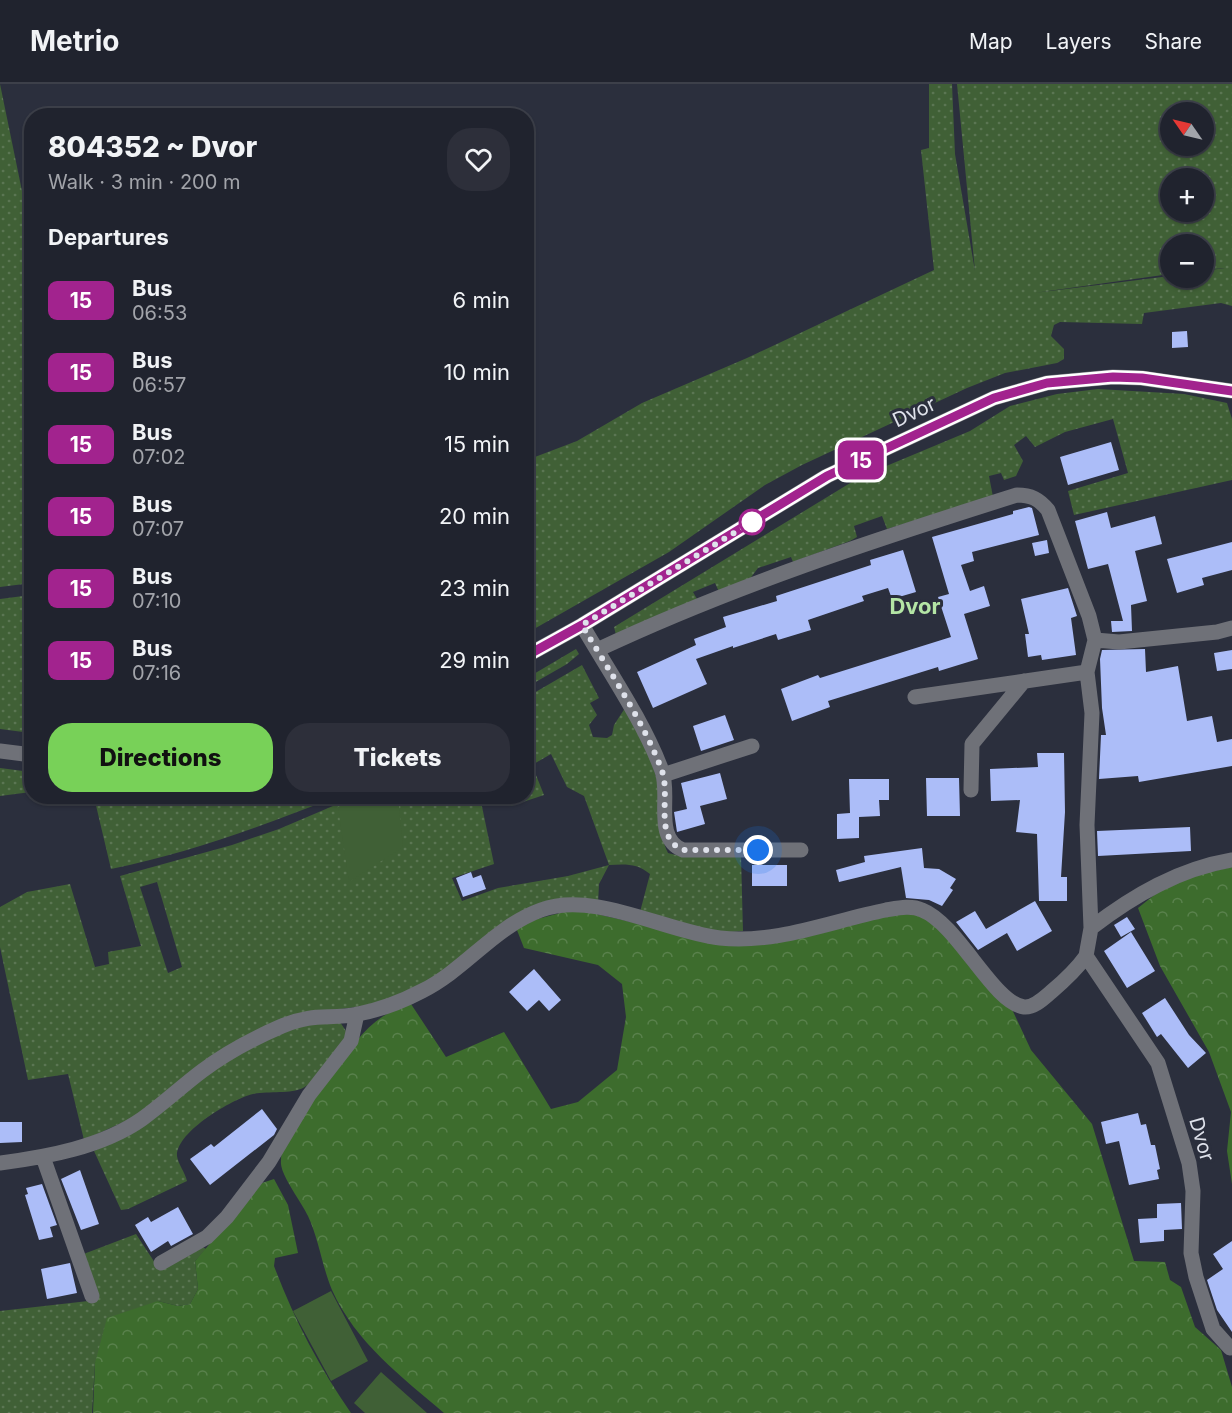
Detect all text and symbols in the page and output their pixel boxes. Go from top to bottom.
text: Metrio [30,24,119,58]
text: Map [969,29,1013,54]
text: Layers [1046,29,1112,54]
text: Share [1145,29,1202,54]
north arrow [1160,102,1214,156]
map controls [1160,102,1214,288]
button: heart [447,128,510,191]
text: 804352 ~ Dvor [48,130,257,164]
button: + [1160,168,1214,222]
text: Walk · 3 min · 200 m [48,170,241,194]
text: Departures [48,224,169,250]
button: − [1160,234,1214,288]
text: Bus [132,275,173,301]
text: 6 min [453,287,510,313]
text: 15 [70,288,92,313]
text: 06:53 [132,301,187,325]
text: Bus [132,347,173,373]
text: 10 min [443,359,510,385]
text: 15 [70,360,92,385]
text: 06:57 [132,373,186,397]
street label: Dvor [889,391,940,432]
text: Bus [132,419,173,445]
text: 15 min [444,431,510,457]
text: 15 [70,432,92,457]
line badge: 15 [834,440,888,479]
text: 07:02 [132,445,185,469]
text: 15 [850,448,872,473]
text: Bus [132,491,173,517]
text: 20 min [439,503,510,529]
text: 15 [70,504,92,529]
unlabelled marker [739,509,765,535]
text: 07:07 [132,517,184,541]
text: Bus [132,563,173,589]
text: 23 min [439,575,510,601]
text: 15 [70,576,92,601]
text: 07:10 [132,589,181,613]
district label: Dvor [889,593,941,619]
text: Bus [132,635,173,661]
text: 29 min [439,647,510,673]
text: 15 [70,648,92,673]
text: 07:16 [132,661,181,685]
button: Directions [48,723,273,792]
button: Tickets [285,723,510,792]
your location [743,835,773,865]
street label: Dvor [1184,1114,1220,1164]

